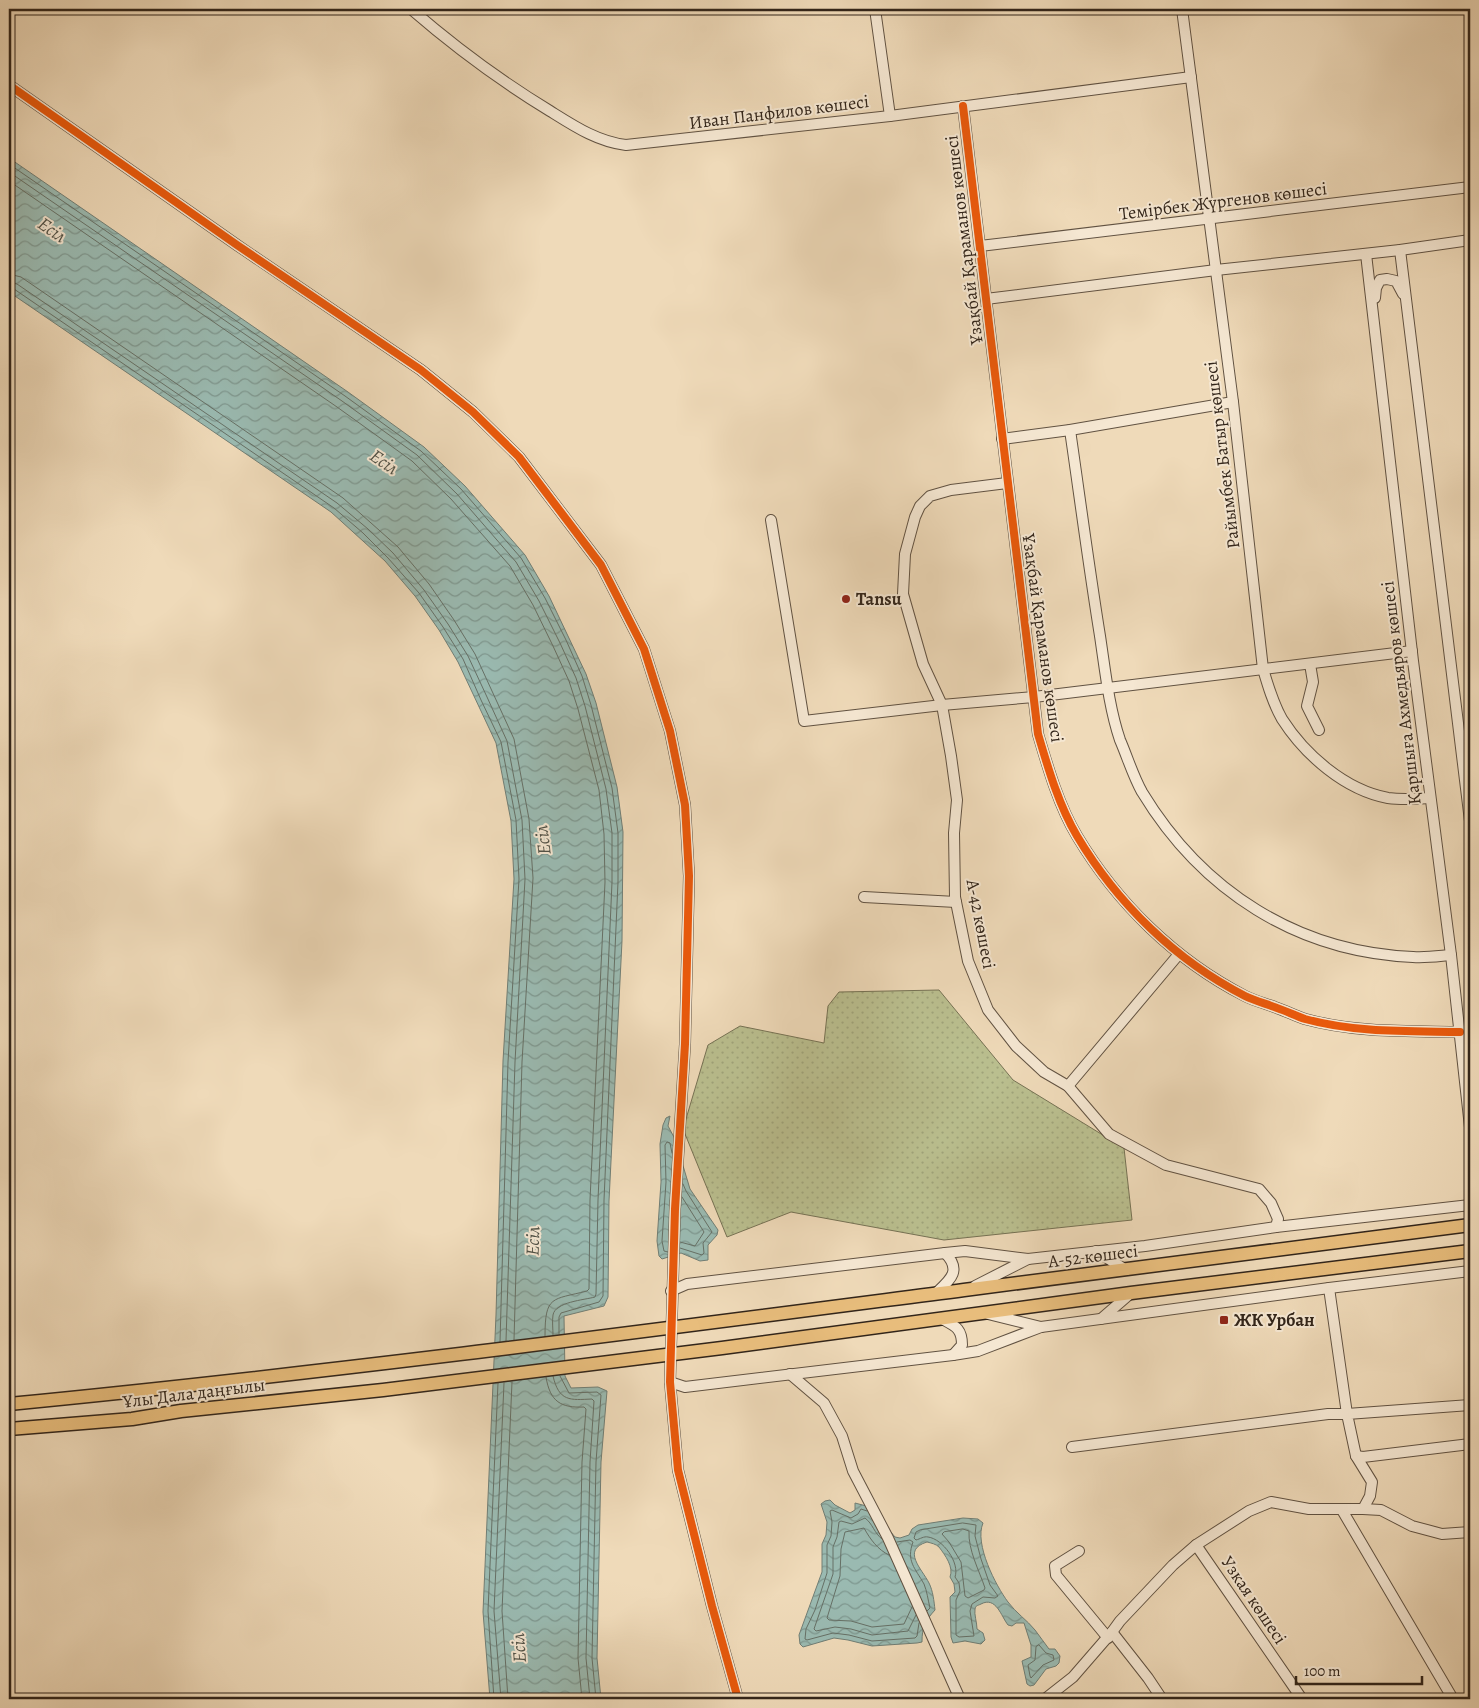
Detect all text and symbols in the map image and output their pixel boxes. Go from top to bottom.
street label: Иван Панфилов көшесі [688,89,870,135]
street label: Ұзақбай Қараманов көшесі [939,134,989,347]
street label: Темірбек Жүргенов көшесі [1118,176,1328,226]
water label: Есіл [32,211,72,249]
street label: Райымбек Батыр көшесі [1199,360,1245,550]
water label: Есіл [364,443,404,481]
street label: Ұзақбай Қараманов көшесі [1016,531,1070,744]
street label: Қаршыға Ахмедьяров көшесі [1375,580,1427,806]
place label: Tansu [856,587,902,611]
marker: Tansu [840,593,852,605]
water label: Есіл [528,823,558,856]
street label: А-42 көшесі [960,876,1001,971]
water label: Есіл [519,1225,547,1256]
street label: А-52 көшесі [1046,1239,1139,1274]
place label: ЖК Урбан [1234,1308,1315,1332]
marker: ЖК Урбан [1218,1314,1230,1326]
street label: Ұлы Дала даңғылы [121,1372,267,1414]
street label: Узкая көшесі [1216,1551,1292,1649]
water label: Есіл [505,1632,533,1664]
scale bar [1296,1653,1423,1685]
text: 100 m [1304,1661,1341,1681]

